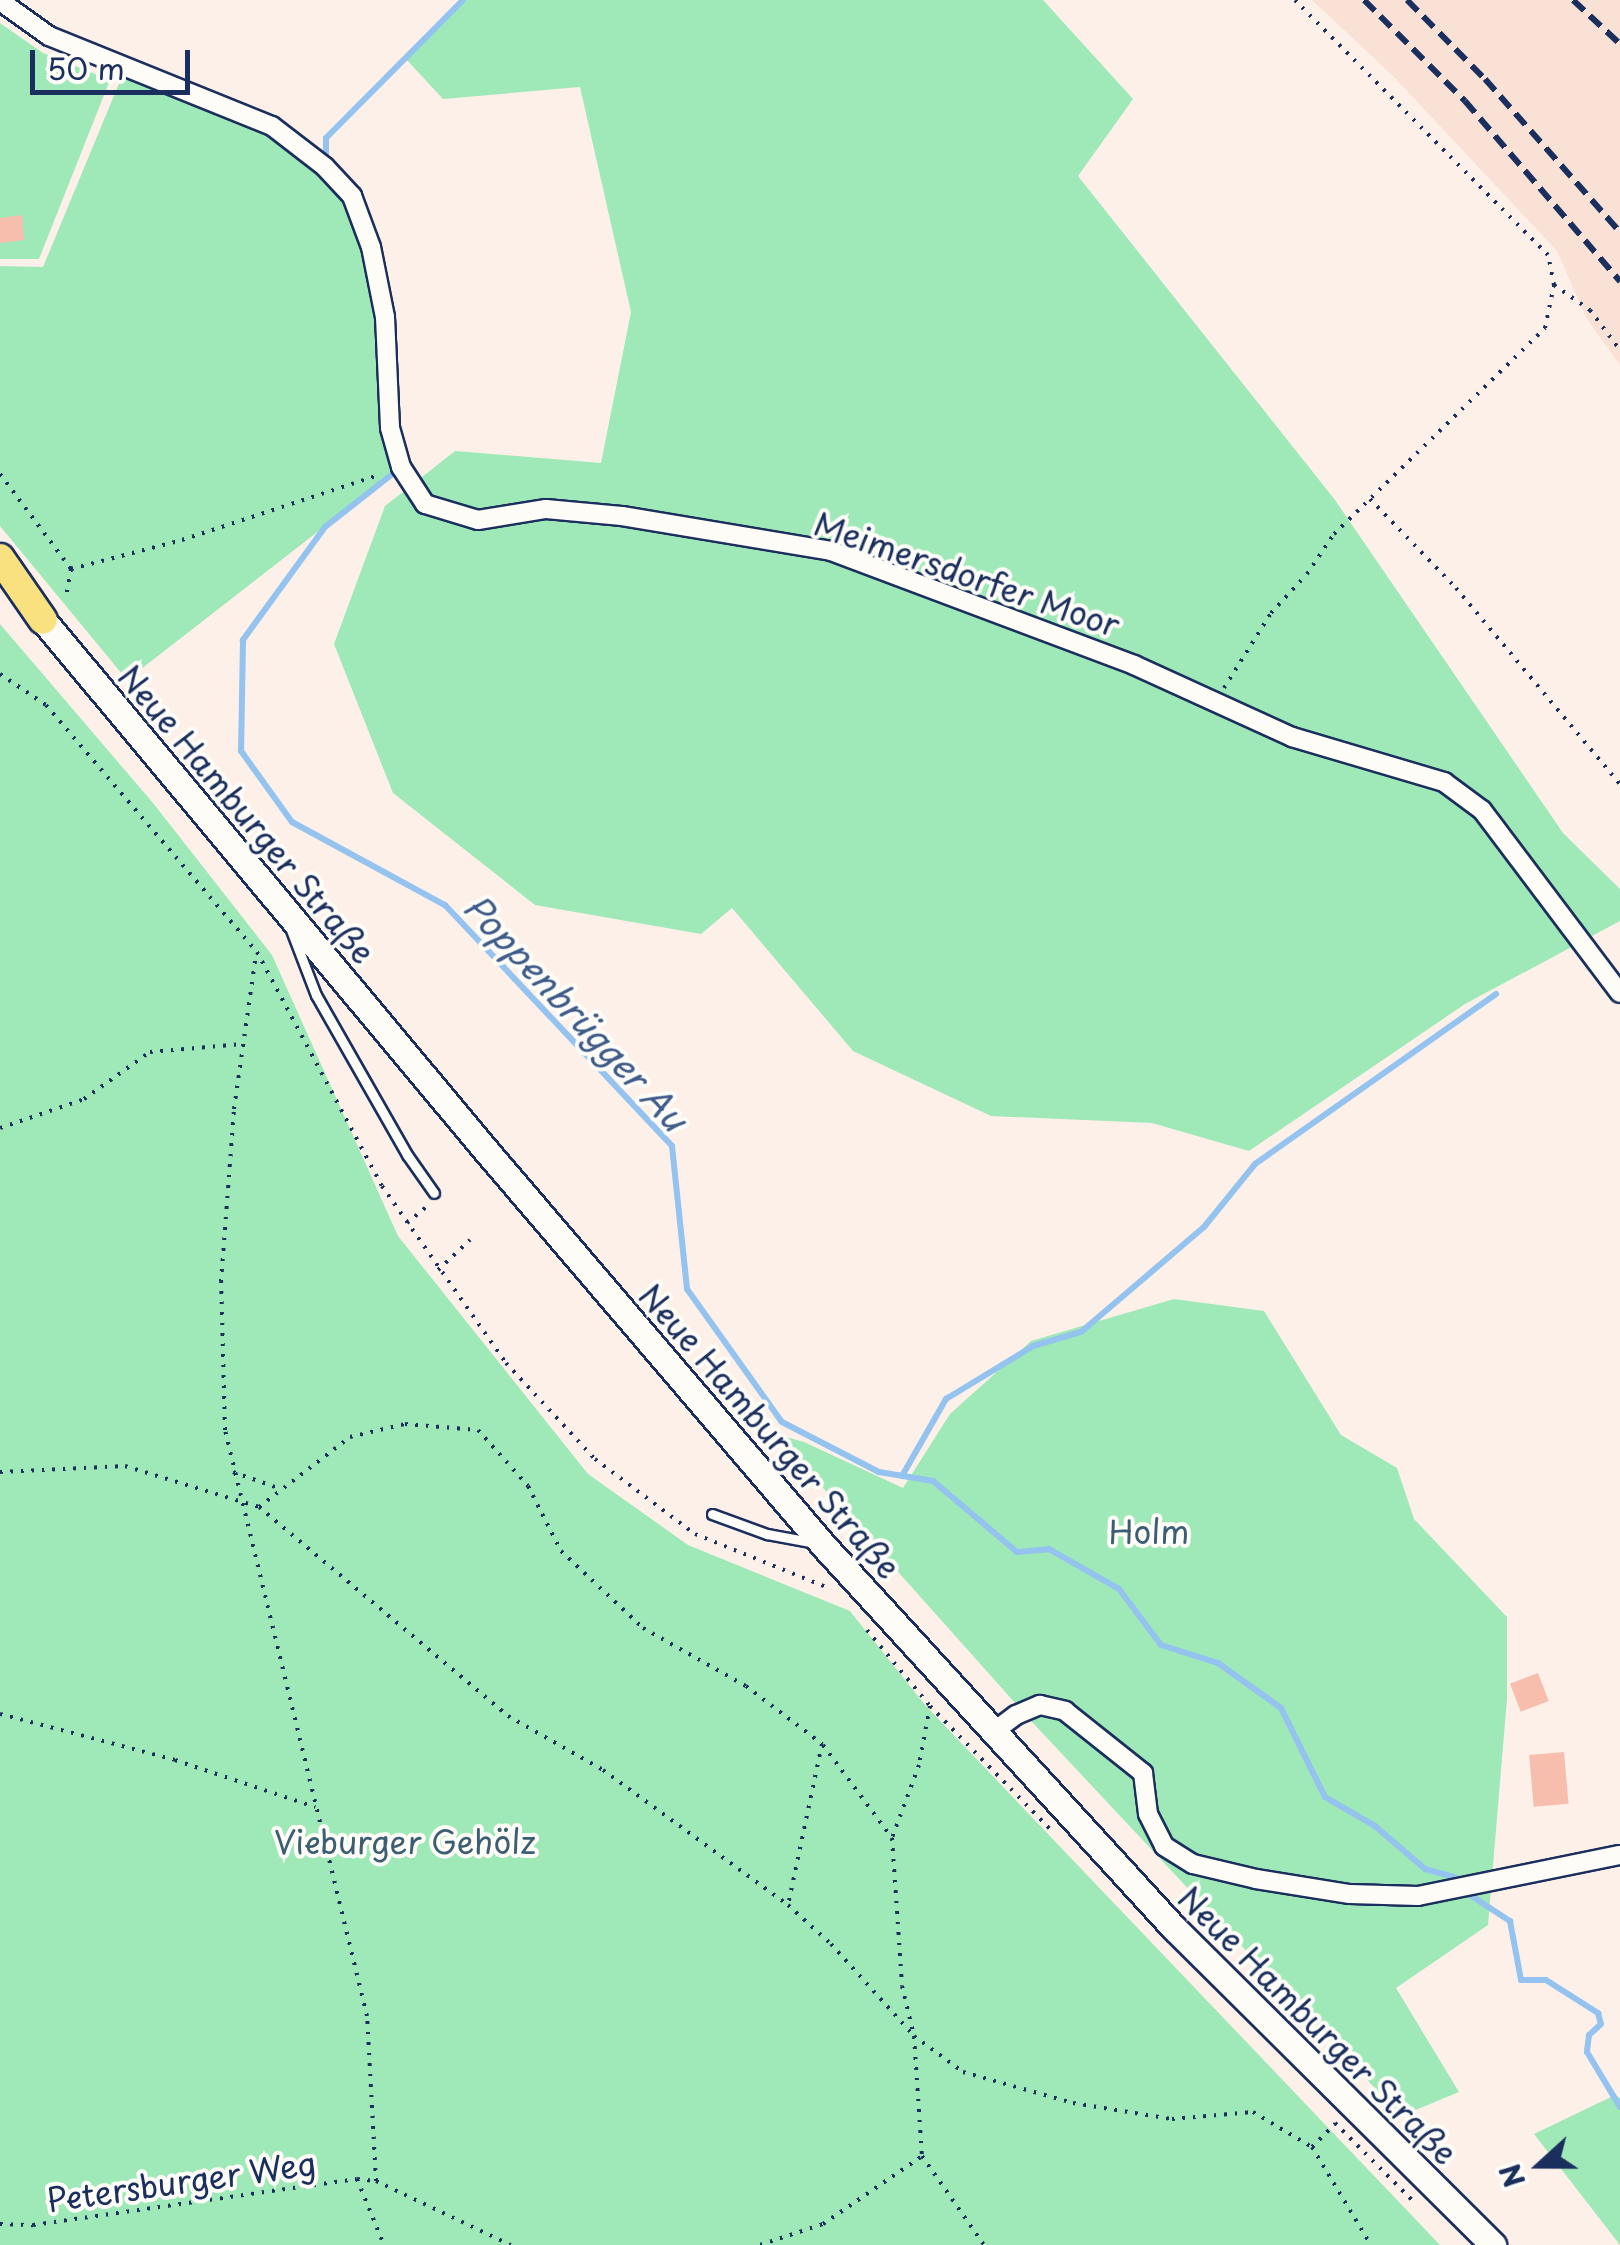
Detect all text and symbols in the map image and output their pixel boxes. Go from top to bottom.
scale bar [35,30,195,92]
text: 50 m [47,45,125,90]
street label: Meimersdorfer Moor [810,504,1124,644]
street label: Neue Hamburger Straße [111,657,383,971]
water label: Poppenbrügger Au [455,884,697,1140]
street label: Neue Hamburger Straße [631,1276,909,1586]
park label: Holm [1109,1512,1189,1550]
park label: Vieburger Gehölz [273,1822,537,1860]
street label: Neue Hamburger Straße [1171,1878,1465,2172]
north arrow [1490,2115,1590,2215]
street label: Petersburger Weg [43,2143,319,2219]
text: N [1487,2158,1536,2194]

